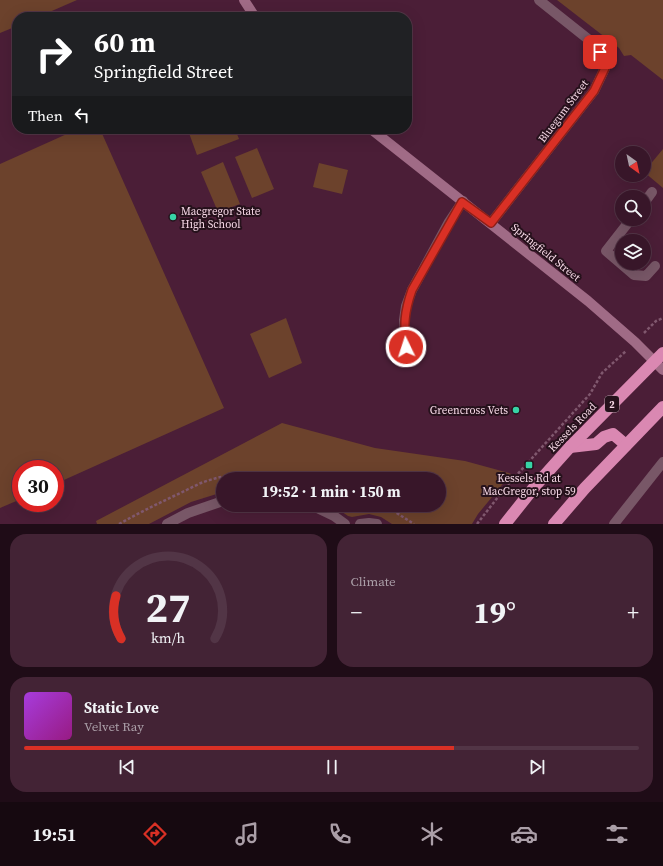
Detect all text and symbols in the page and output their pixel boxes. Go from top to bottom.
text: 60 m [94,23,156,61]
icon: right [28,28,80,80]
pin [583,35,617,69]
icon: arrive [589,41,611,63]
text: Springfield Street [94,59,233,84]
street label: Bluegum Street [535,77,592,146]
icon: left [71,104,93,126]
text: Then [28,105,63,126]
north arrow [615,146,651,182]
map controls [615,146,651,270]
button: search [615,190,651,226]
place label: Macgregor State High School [181,204,261,232]
marker: Macgregor State High School [168,212,178,222]
street label: Springfield Street [508,220,584,285]
button: layers [615,234,651,270]
position arrow [385,326,427,368]
road number: 2 [605,396,619,412]
street label: Kessels Road [545,399,600,455]
place label: Greencross Vets [430,403,508,418]
marker: Greencross Vets [511,405,521,415]
speed limit sign: 30 [12,460,64,512]
marker: Kessels Rd at MacGregor, stop 59 [524,460,534,470]
place label: Kessels Rd at MacGregor, stop 59 [482,471,576,499]
text: 19:52 · 1 min · 150 m [262,481,401,502]
text: Climate [351,573,396,590]
text: 27 [146,578,191,635]
text: 19° [474,592,516,633]
text: − [351,597,362,627]
text: + [627,597,639,627]
text: km/h [151,627,186,647]
text: Static Love [84,697,159,718]
text: Velvet Ray [84,718,144,735]
icon: previous [116,756,138,778]
icon: pause [321,756,343,778]
icon: next [526,756,548,778]
icon: directions [141,820,169,848]
icon: music [233,820,261,848]
icon: phone [326,820,354,848]
icon: climate [418,820,446,848]
icon: car [510,820,538,848]
icon: filters [603,820,631,848]
text: 19:51 [32,822,77,847]

